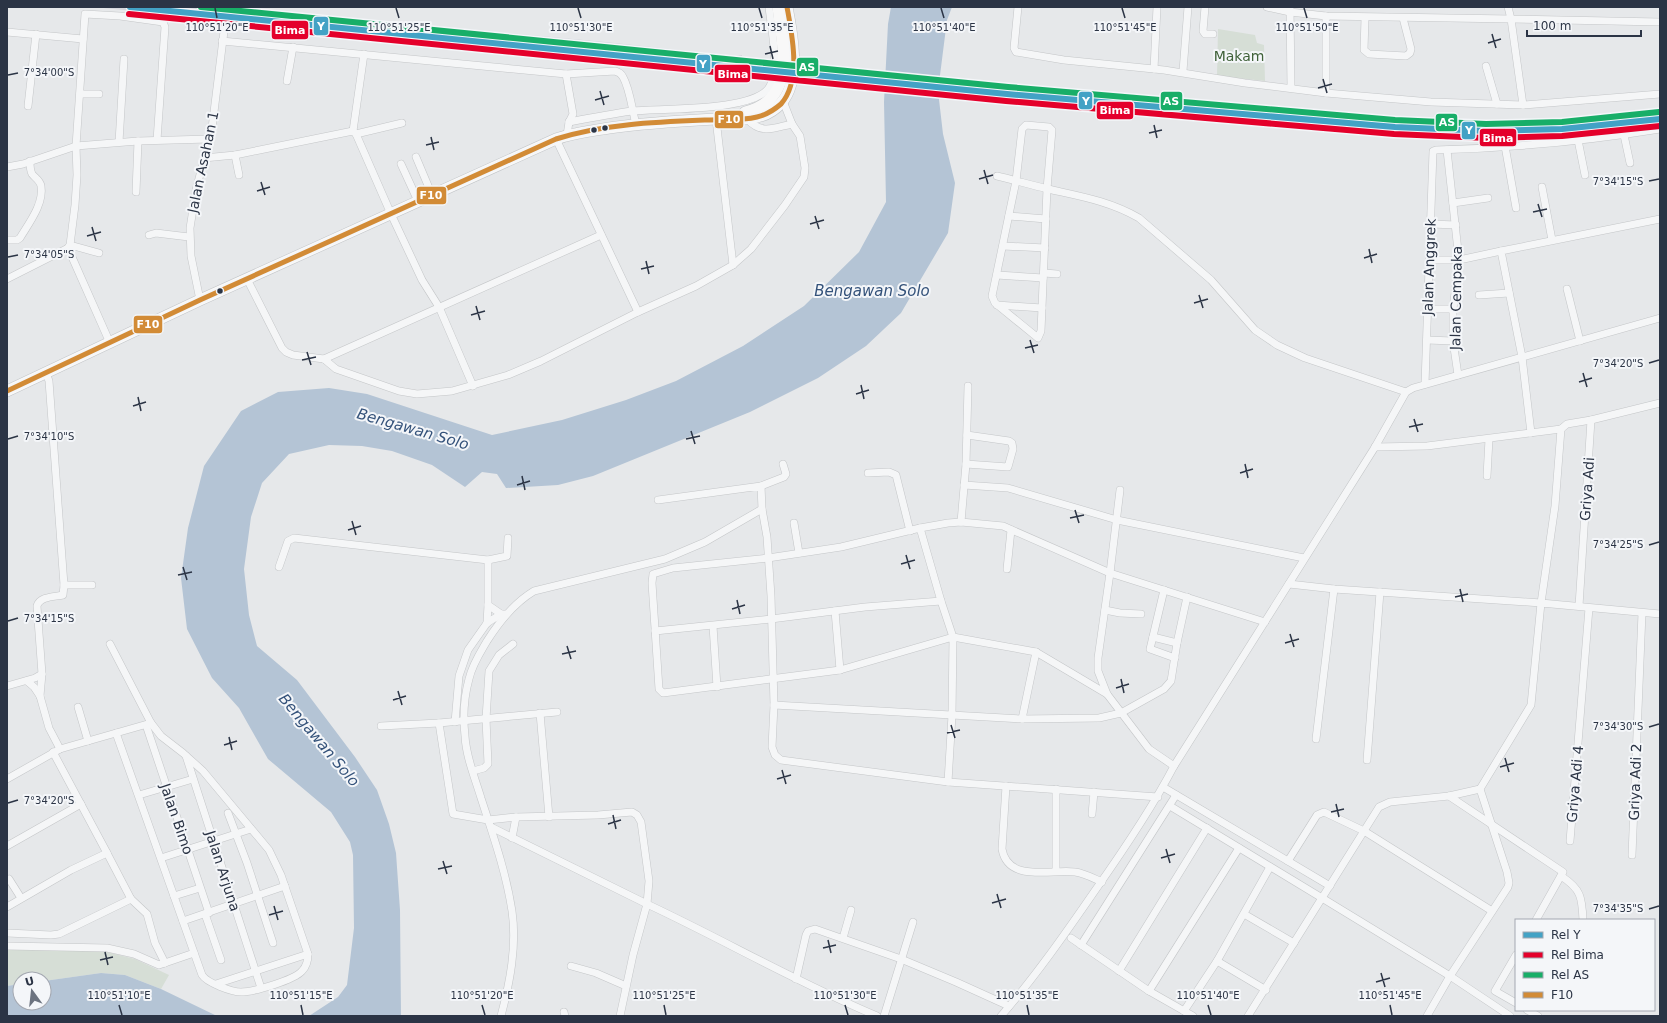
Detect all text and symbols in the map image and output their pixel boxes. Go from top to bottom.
scale bar [1527,12,1641,38]
line badge: Y [313,16,329,36]
text: 100 m [1533,19,1571,33]
line badge: Bima [271,20,309,40]
text: Y [316,20,326,33]
text: 110°51'20"E [185,22,249,33]
text: 110°51'25"E [367,22,431,33]
text: 110°51'30"E [549,22,613,33]
text: 110°51'35"E [730,22,794,33]
text: 110°51'40"E [912,22,976,33]
text: 110°51'45"E [1093,22,1157,33]
text: 110°51'50"E [1275,22,1339,33]
text: Bima [274,24,306,37]
park label: Makam [1214,48,1264,64]
line badge: Y [696,54,711,73]
line badge: AS [796,57,819,77]
text: Y [698,58,708,71]
text: AS [799,61,815,74]
line badge: Bima [714,64,751,83]
text: 7°34'00"S [24,67,74,78]
text: Bima [717,68,749,81]
line badge: Y [1078,91,1093,110]
line badge: AS [1160,91,1183,111]
text: Y [1081,95,1091,108]
text: AS [1163,95,1179,108]
line badge: Bima [1096,101,1134,120]
text: Bima [1099,104,1131,117]
street label: Jalan Asahan 1 [184,110,222,215]
line badge: F10 [714,110,744,129]
text: F10 [718,113,741,126]
line badge: AS [1435,113,1458,132]
text: AS [1439,116,1455,129]
line badge: Y [1461,121,1476,140]
unlabelled marker [600,123,610,133]
text: Y [1464,124,1474,137]
unlabelled marker [589,125,599,135]
line badge: Bima [1479,128,1517,147]
text: Bima [1482,132,1514,145]
text: 7°34'15"S [1593,176,1643,187]
line badge: F10 [416,186,447,205]
text: F10 [420,189,443,202]
street label: Jalan Anggrek [1419,217,1439,317]
street label: Jalan Cempaka [1447,246,1465,351]
text: 7°34'05"S [24,249,74,260]
water label: Bengawan Solo [814,282,930,300]
unlabelled marker [215,286,225,296]
line badge: F10 [133,315,163,334]
text: F10 [137,318,160,331]
text: 7°34'20"S [1593,358,1643,369]
water label: Bengawan Solo [355,404,471,454]
text: 7°34'10"S [24,431,74,442]
street label: Griya Adi [1577,457,1597,521]
text: 7°34'25"S [1593,539,1643,550]
text: 7°34'15"S [24,613,74,624]
water label: Bengawan Solo [275,690,363,790]
text: 7°34'30"S [1593,721,1643,732]
street label: Griya Adi 2 [1626,743,1644,821]
street label: Griya Adi 4 [1564,745,1586,823]
street label: Jalan Bimo [157,780,197,857]
text: 7°34'20"S [24,795,74,806]
street label: Jalan Arjuna [202,828,244,913]
text: 7°34'35"S [1593,903,1643,914]
legend [1515,919,1655,1011]
text: Rel Y [1551,928,1581,942]
text: Rel Bima [1551,948,1604,962]
text: Rel AS [1551,968,1589,982]
north arrow [12,971,52,1011]
text: U [24,974,36,989]
text: F10 [1551,988,1573,1002]
text: 110°51'10"E [87,990,151,1001]
text: 110°51'15"E [269,990,333,1001]
text: 110°51'20"E [450,990,514,1001]
text: 110°51'25"E [632,990,696,1001]
text: 110°51'30"E [813,990,877,1001]
text: 110°51'35"E [995,990,1059,1001]
text: 110°51'40"E [1176,990,1240,1001]
text: 110°51'45"E [1358,990,1422,1001]

